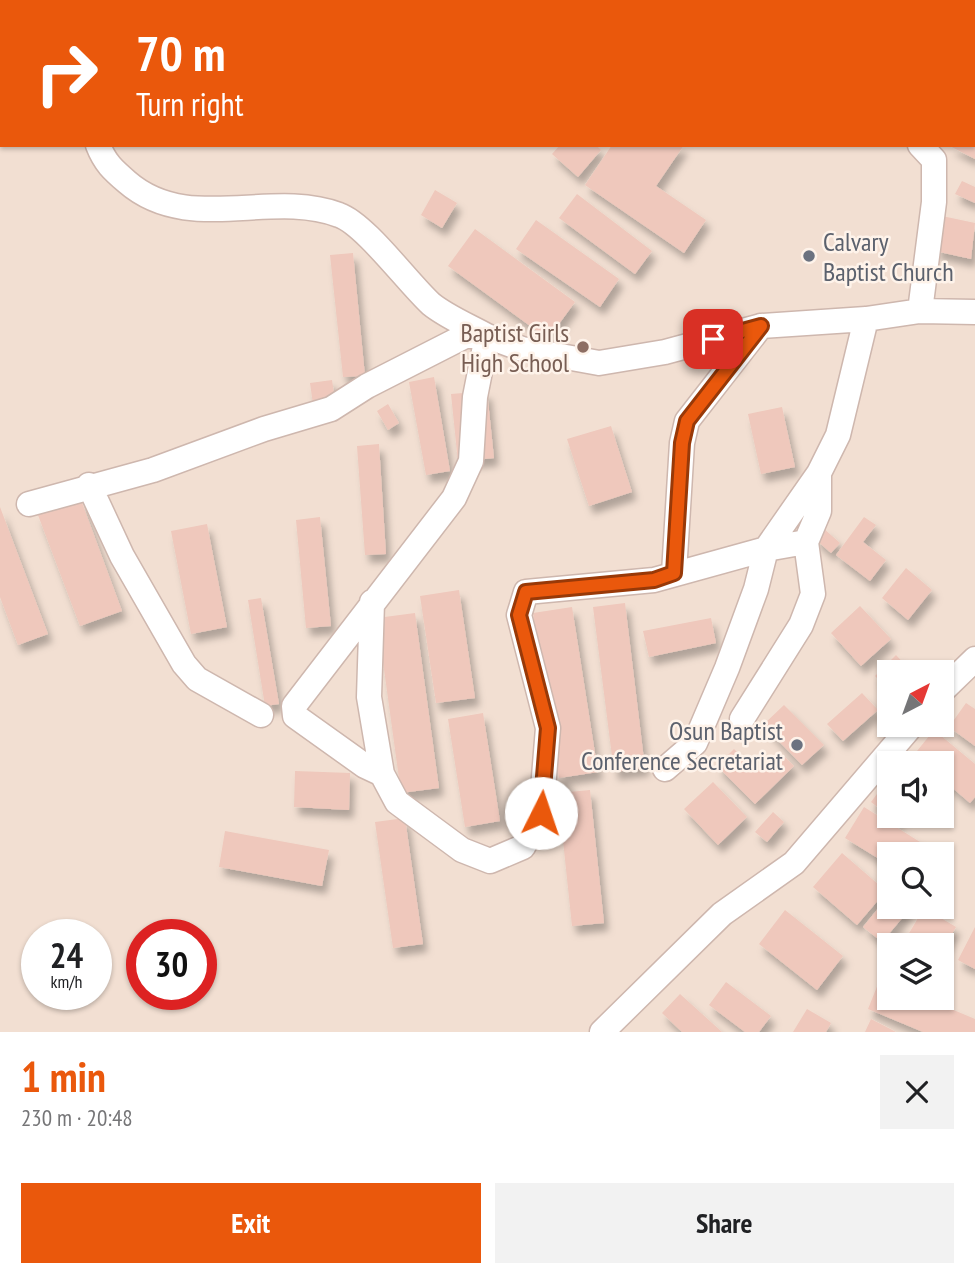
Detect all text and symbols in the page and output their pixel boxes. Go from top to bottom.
text: 70 m [136,21,225,85]
icon: right [21,28,112,119]
text: Turn right [136,83,244,125]
place label: Calvary Baptist Church [823,225,954,288]
marker: Calvary Baptist Church [801,248,817,264]
pin [683,309,743,369]
place label: Baptist Girls High School [460,316,569,379]
icon: arrive [694,320,732,358]
marker: Baptist Girls High School [575,339,591,355]
north arrow [877,660,954,737]
map controls [877,660,954,1010]
place label: Osun Baptist Conference Secretariat [581,714,783,777]
marker: Osun Baptist Conference Secretariat [789,737,805,753]
button: sound [877,751,954,828]
position arrow [504,776,578,850]
button: search [877,842,954,919]
speed limit sign: 30 [126,919,217,1010]
text: 24 [50,932,83,978]
button: layers [877,933,954,1010]
text: km/h [51,970,82,993]
text: 1 min [21,1049,106,1104]
button: close [880,1055,954,1129]
text: 230 m · 20:48 [21,1103,133,1132]
button: Exit [21,1183,481,1263]
button: Share [495,1183,954,1263]

